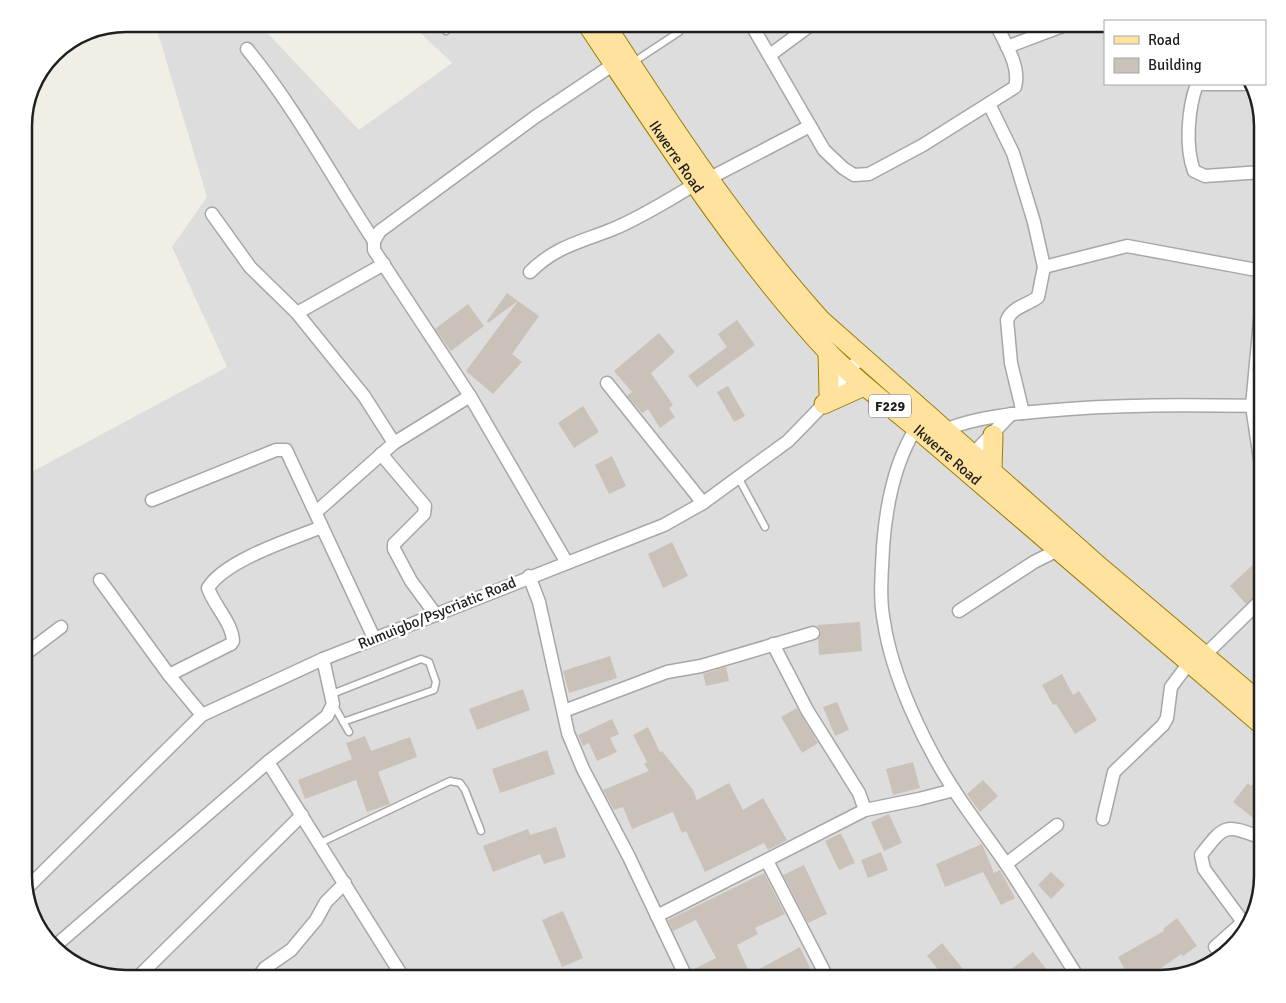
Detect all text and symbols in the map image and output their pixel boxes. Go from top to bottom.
legend [1104,20,1266,85]
text: Road [1148,31,1180,49]
text: Building [1148,56,1202,74]
street label: Ikwerre Road [645,117,707,196]
road number: F229 [869,394,911,418]
street label: Ikwerre Road [910,421,985,489]
street label: Rumuigbo/Psycriatic Road [355,573,519,653]

